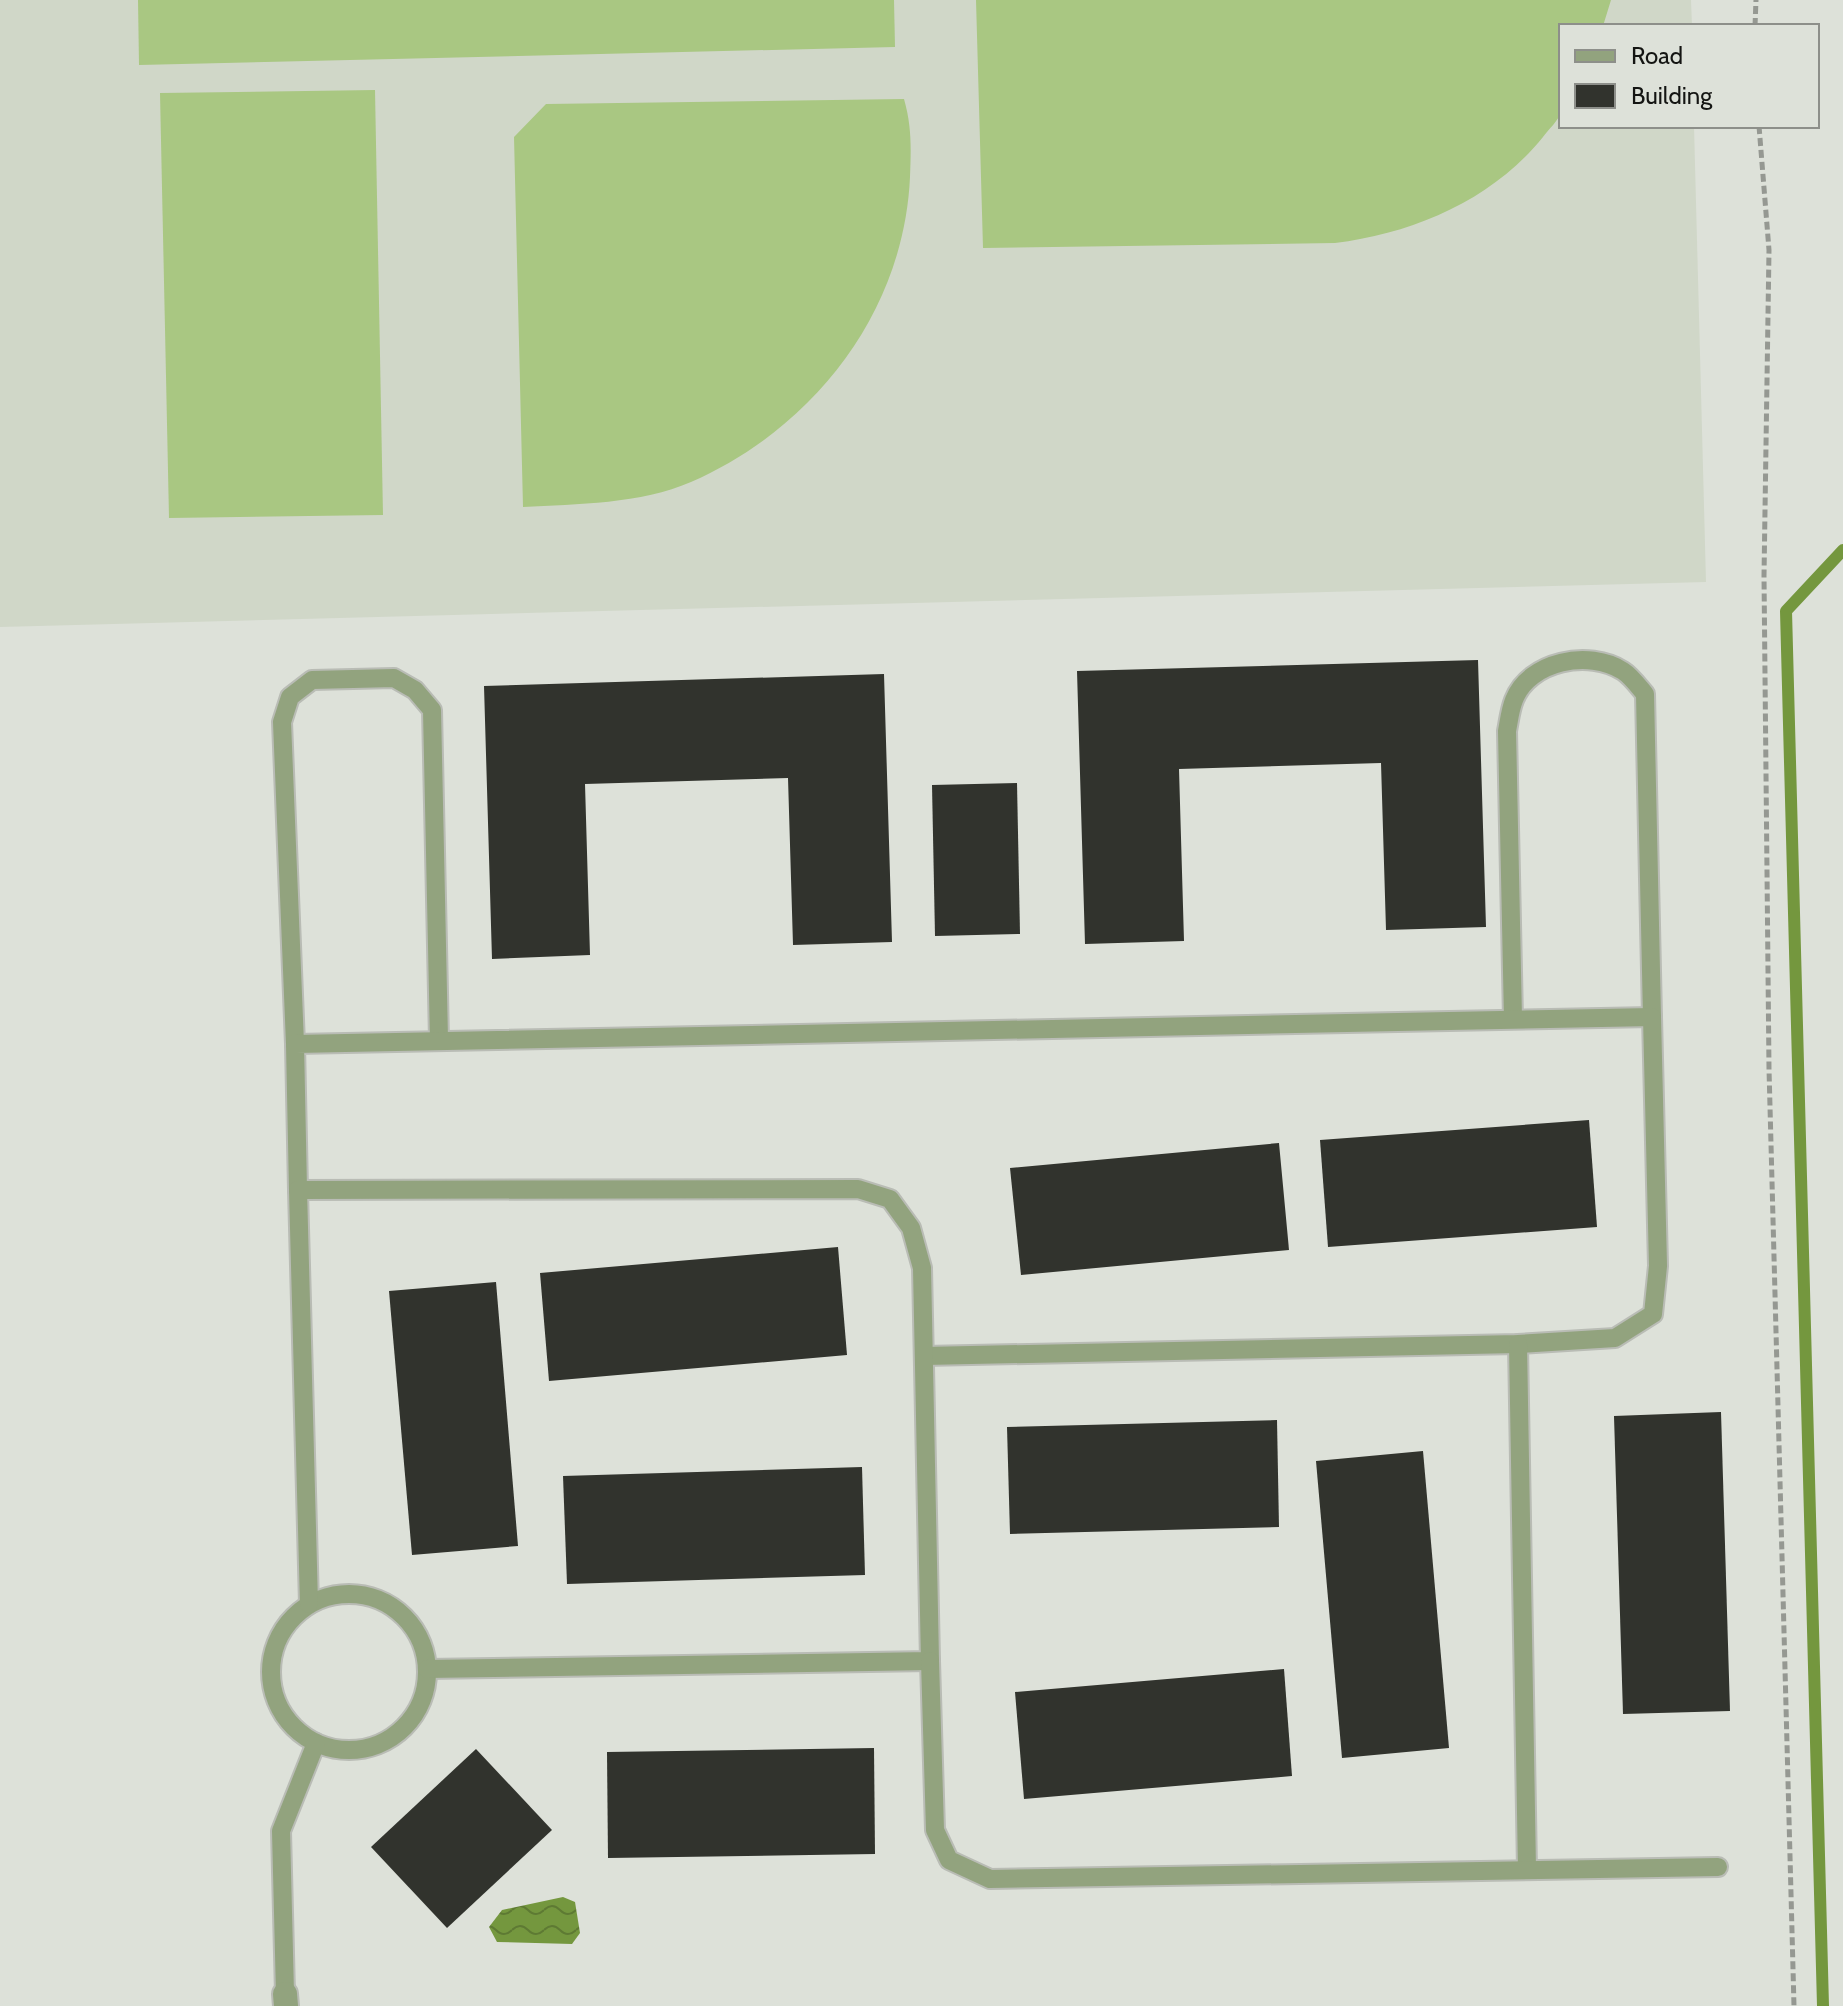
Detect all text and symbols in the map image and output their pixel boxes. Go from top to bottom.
legend [1559,24,1819,128]
text: Road [1631,41,1683,70]
text: Building [1631,81,1713,110]

